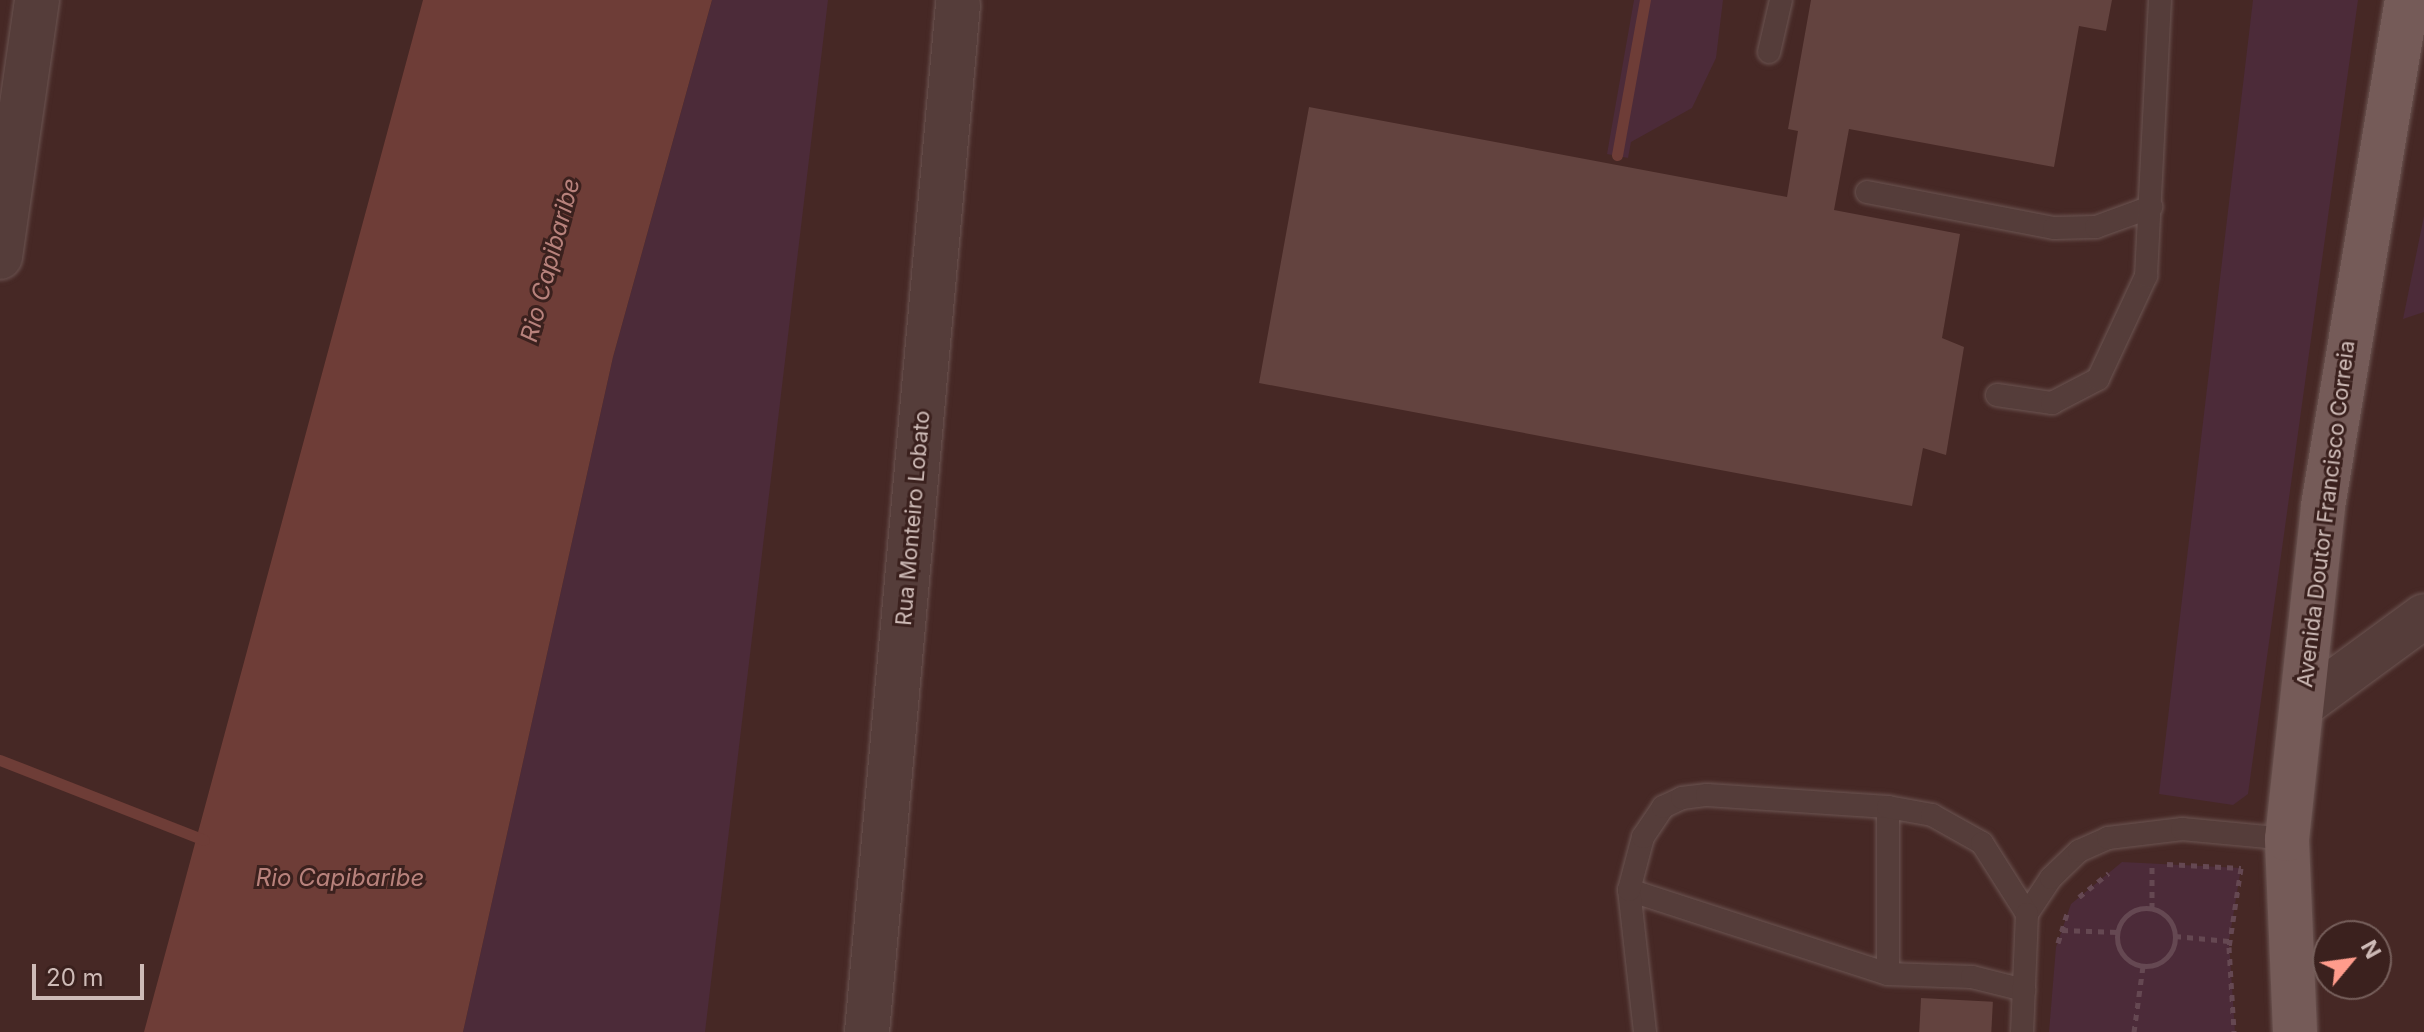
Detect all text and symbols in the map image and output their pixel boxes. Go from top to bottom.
water label: Rio Capibaribe [514,175,586,345]
street label: Avenida Doutor Francisco Correia [2292,339,2360,689]
street label: Rua Monteiro Lobato [890,409,936,627]
water label: Rio Capibaribe [256,864,424,892]
north arrow [2312,920,2392,1000]
text: N [2356,936,2387,963]
scale bar [36,948,148,998]
text: 20 m [46,963,104,992]

